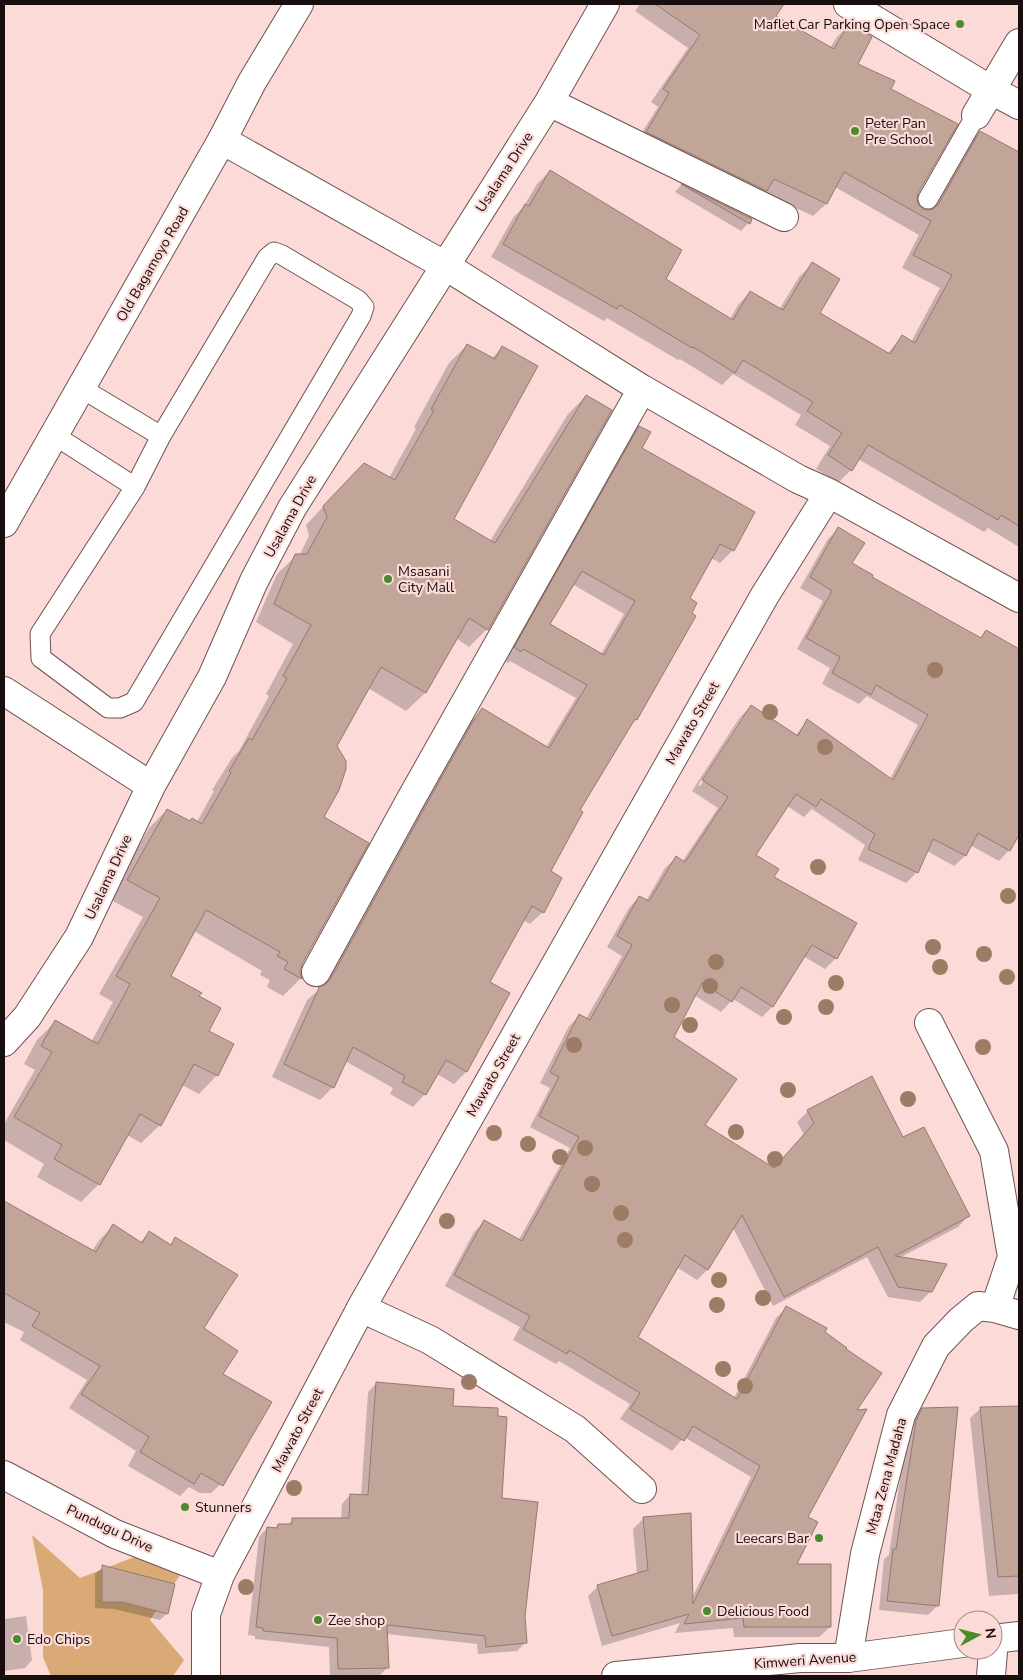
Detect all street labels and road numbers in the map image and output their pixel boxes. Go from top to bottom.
street label: Usalama Drive [471,128,537,216]
street label: Old Bagamoyo Road [112,203,193,325]
street label: Usalama Drive [260,471,321,561]
street label: Mawato Street [661,678,724,768]
street label: Usalama Drive [80,831,137,923]
street label: Mawato Street [462,1030,525,1120]
street label: Mawato Street [267,1385,328,1476]
street label: Mtaa Zena Madaha [862,1416,911,1537]
street label: Pundugu Drive [63,1500,156,1557]
street label: Kimweri Avenue [753,1647,857,1674]

